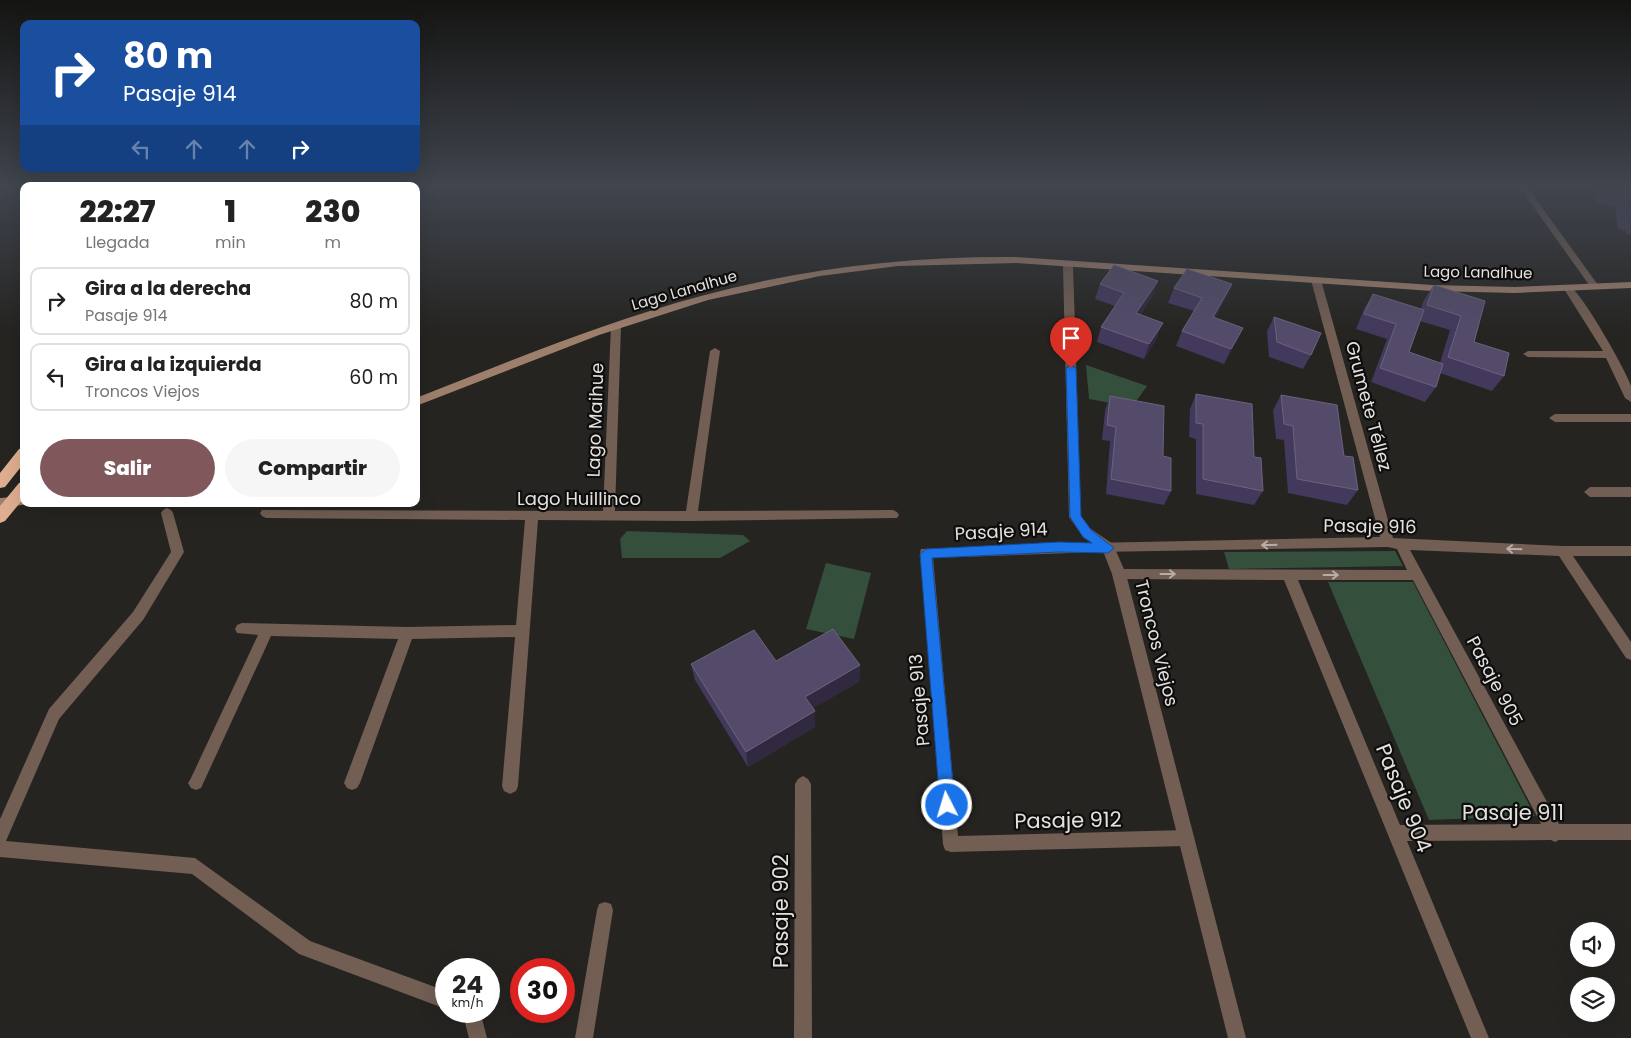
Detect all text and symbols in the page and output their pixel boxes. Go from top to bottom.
text: 80 m [123,31,213,80]
icon: right [40,40,105,105]
text: Pasaje 914 [123,78,237,109]
icon: left [127,135,155,163]
icon: ahead [180,135,208,163]
icon: ahead [233,135,261,163]
icon: right [286,135,314,163]
text: 22:27 [80,190,156,233]
text: 1 [225,190,236,233]
text: 230 [305,190,360,233]
text: Llegada [86,231,150,254]
text: min [215,231,246,254]
text: m [325,231,341,254]
street label: Lago Lanalhue [1423,261,1533,283]
street label: Lago Lanalhue [629,265,739,315]
text: Gira a la derecha [85,275,251,302]
icon: right [42,287,70,315]
text: 80 m [349,288,398,315]
text: Pasaje 914 [85,304,168,327]
pin [1050,317,1092,368]
icon: arrive [1057,324,1085,352]
street label: Grumete Téllez [1340,338,1398,474]
text: Gira a la izquierda [85,351,262,378]
street label: Lago Maihue [581,362,609,478]
icon: left [42,363,70,391]
text: 60 m [349,364,398,391]
text: Troncos Viejos [85,380,200,403]
button: Salir [40,439,215,497]
button: Compartir [225,439,400,497]
street label: Lago Huillinco [517,486,641,511]
street label: Pasaje 916 [1323,513,1417,539]
street label: Pasaje 914 [954,516,1048,546]
one-way arrow [1262,540,1278,549]
one-way arrow [1507,545,1523,554]
one-way arrow [1160,569,1176,579]
one-way arrow [1322,570,1338,580]
street label: Troncos Viejos [1129,577,1185,709]
street label: Pasaje 905 [1461,632,1529,730]
street label: Pasaje 913 [903,653,935,747]
street label: Pasaje 904 [1369,739,1439,857]
position arrow [920,778,972,830]
street label: Pasaje 911 [1462,798,1564,827]
street label: Pasaje 912 [1014,805,1122,835]
street label: Pasaje 902 [766,854,795,968]
map controls [1570,922,1615,1022]
button: sound [1570,922,1615,967]
speed limit sign: 30 [510,958,575,1023]
text: 24 [452,967,483,1002]
button: layers [1570,977,1615,1022]
text: km/h [452,994,483,1011]

